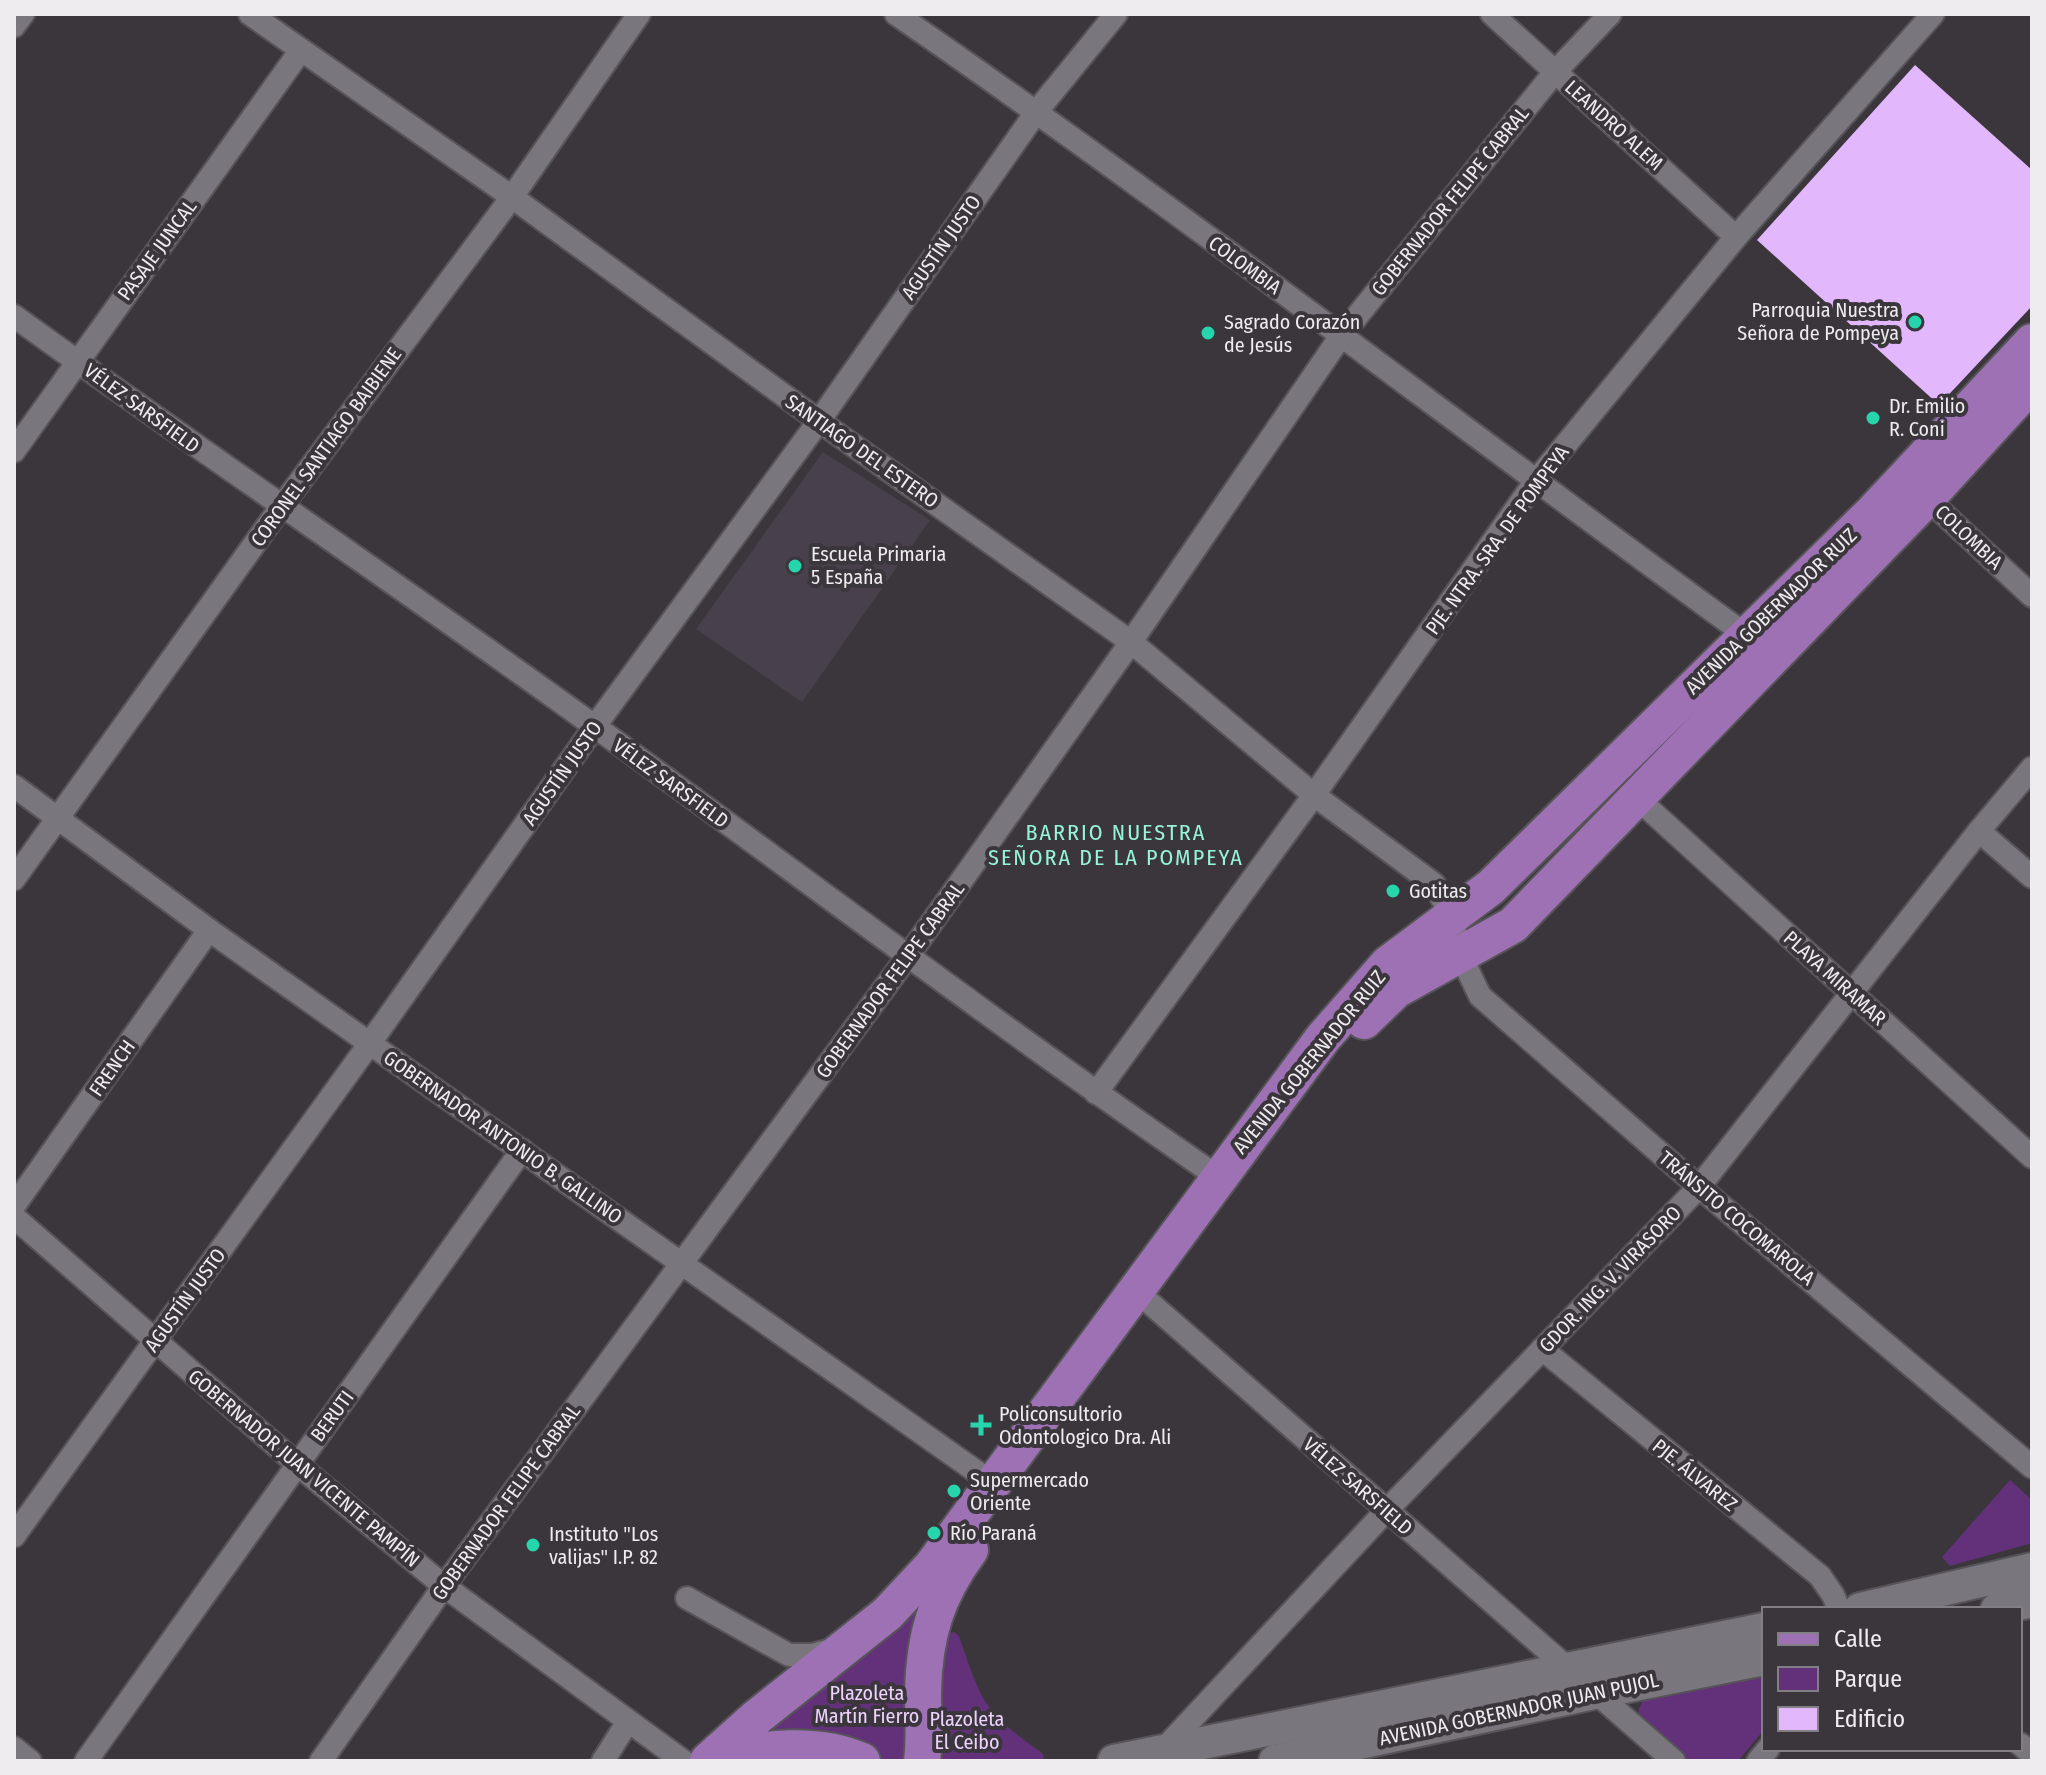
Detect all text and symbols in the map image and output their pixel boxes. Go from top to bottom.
street label: LEANDRO ALEM [1560,75,1668,175]
street label: GOBERNADOR FELIPE CABRAL [1366,102,1534,300]
street label: AGUSTÍN JUSTO [896,190,986,304]
street label: PASAJE JUNCAL [112,195,202,305]
street label: COLOMBIA [1204,231,1286,300]
place label: Parroquia Nuestra Señora de Pompeya [1737,298,1899,345]
place label: Sagrado Corazón de Jesús [1224,310,1360,357]
marker: Parroquia Nuestra Señora de Pompeya [1906,313,1924,331]
marker: Sagrado Corazón de Jesús [1199,324,1217,342]
street label: CORONEL SANTIAGO BAIBIENE [246,343,406,551]
street label: VÉLEZ SARSFIELD [80,358,204,458]
street label: SANTIAGO DEL ESTERO [781,389,943,513]
place label: Dr. Emilio R. Coni [1889,394,1965,441]
marker: Dr. Emilio R. Coni [1864,409,1882,427]
street label: PJE. NTRA. SRA. DE POMPEYA [1420,440,1574,639]
street label: COLOMBIA [1930,500,2008,575]
street label: AVENIDA GOBERNADOR RUIZ [1680,523,1862,699]
place label: Escuela Primaria 5 España [811,542,946,589]
marker: Escuela Primaria 5 España [786,557,804,575]
street label: AGUSTÍN JUSTO [517,716,607,830]
street label: VÉLEZ SARSFIELD [609,733,733,833]
district label: BARRIO NUESTRA SEÑORA DE LA POMPEYA [988,819,1244,871]
street label: GOBERNADOR FELIPE CABRAL [811,877,969,1083]
place label: Gotitas [1409,879,1467,903]
marker: Gotitas [1384,882,1402,900]
street label: PLAYA MIRAMAR [1779,926,1891,1030]
street label: AVENIDA GOBERNADOR RUIZ [1228,966,1390,1158]
street label: FRENCH [84,1035,140,1101]
street label: GOBERNADOR ANTONIO B. GALLINO [379,1045,627,1229]
street label: TRÁNSITO COCOMAROLA [1654,1146,1820,1290]
street label: GDOR. ING. V. VIRASORO [1534,1201,1686,1357]
street label: AGUSTÍN JUSTO [139,1244,231,1356]
street label: GOBERNADOR JUAN VICENTE PAMPÍN [184,1364,424,1572]
street label: BERUTI [305,1386,359,1446]
street label: GOBERNADOR FELIPE CABRAL [427,1399,585,1605]
place label: Policonsultorio Odontologico Dra. Ali [999,1402,1171,1449]
marker: Policonsultorio Odontologico Dra. Ali [970,1414,992,1436]
street label: VÉLEZ SARSFIELD [1299,1432,1417,1540]
street label: PJE. ÁLVAREZ [1648,1434,1742,1516]
place label: Supermercado Oriente [970,1468,1089,1515]
marker: Supermercado Oriente [945,1482,963,1500]
place label: Río Paraná [950,1521,1037,1545]
place label: Instituto "Los valijas" I.P. 82 [549,1522,658,1569]
marker: Río Paraná [925,1524,943,1542]
marker: Instituto "Los valijas" I.P. 82 [524,1536,542,1554]
legend [1762,1607,2022,1751]
text: Calle [1834,1625,1882,1653]
text: Parque [1834,1665,1902,1693]
street label: AVENIDA GOBERNADOR JUAN PUJOL [1377,1668,1661,1750]
park label: Plazoleta Martín Fierro [815,1681,919,1728]
text: Edificio [1834,1705,1905,1733]
park label: Plazoleta El Ceibo [930,1707,1004,1754]

